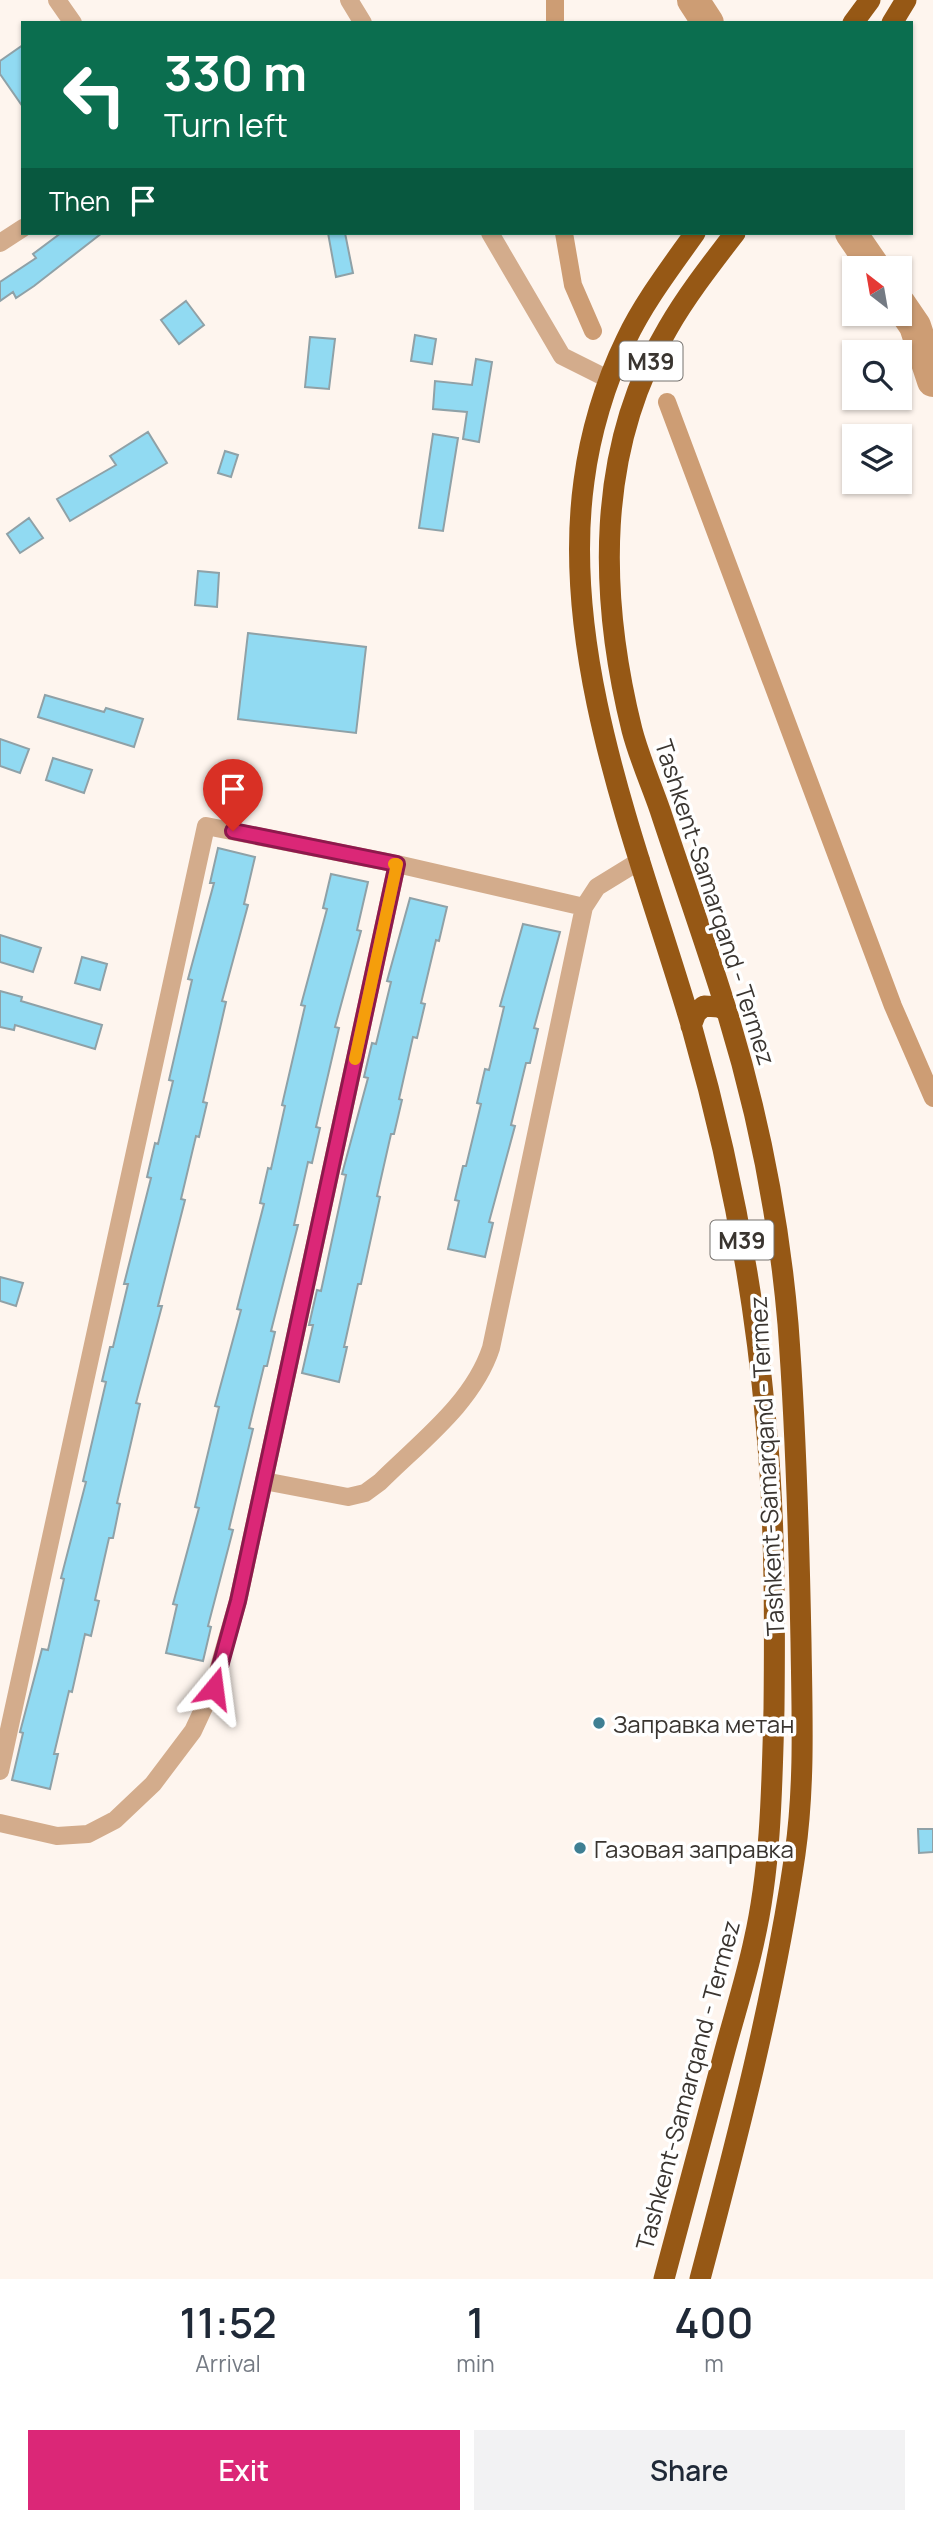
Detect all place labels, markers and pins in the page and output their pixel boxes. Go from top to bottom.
pin [203,759,263,831]
place label: Заправка метан [613,1707,794,1740]
marker: Заправка метан [591,1715,607,1731]
place label: Газовая заправка [594,1832,794,1865]
marker: Газовая заправка [572,1840,588,1856]

